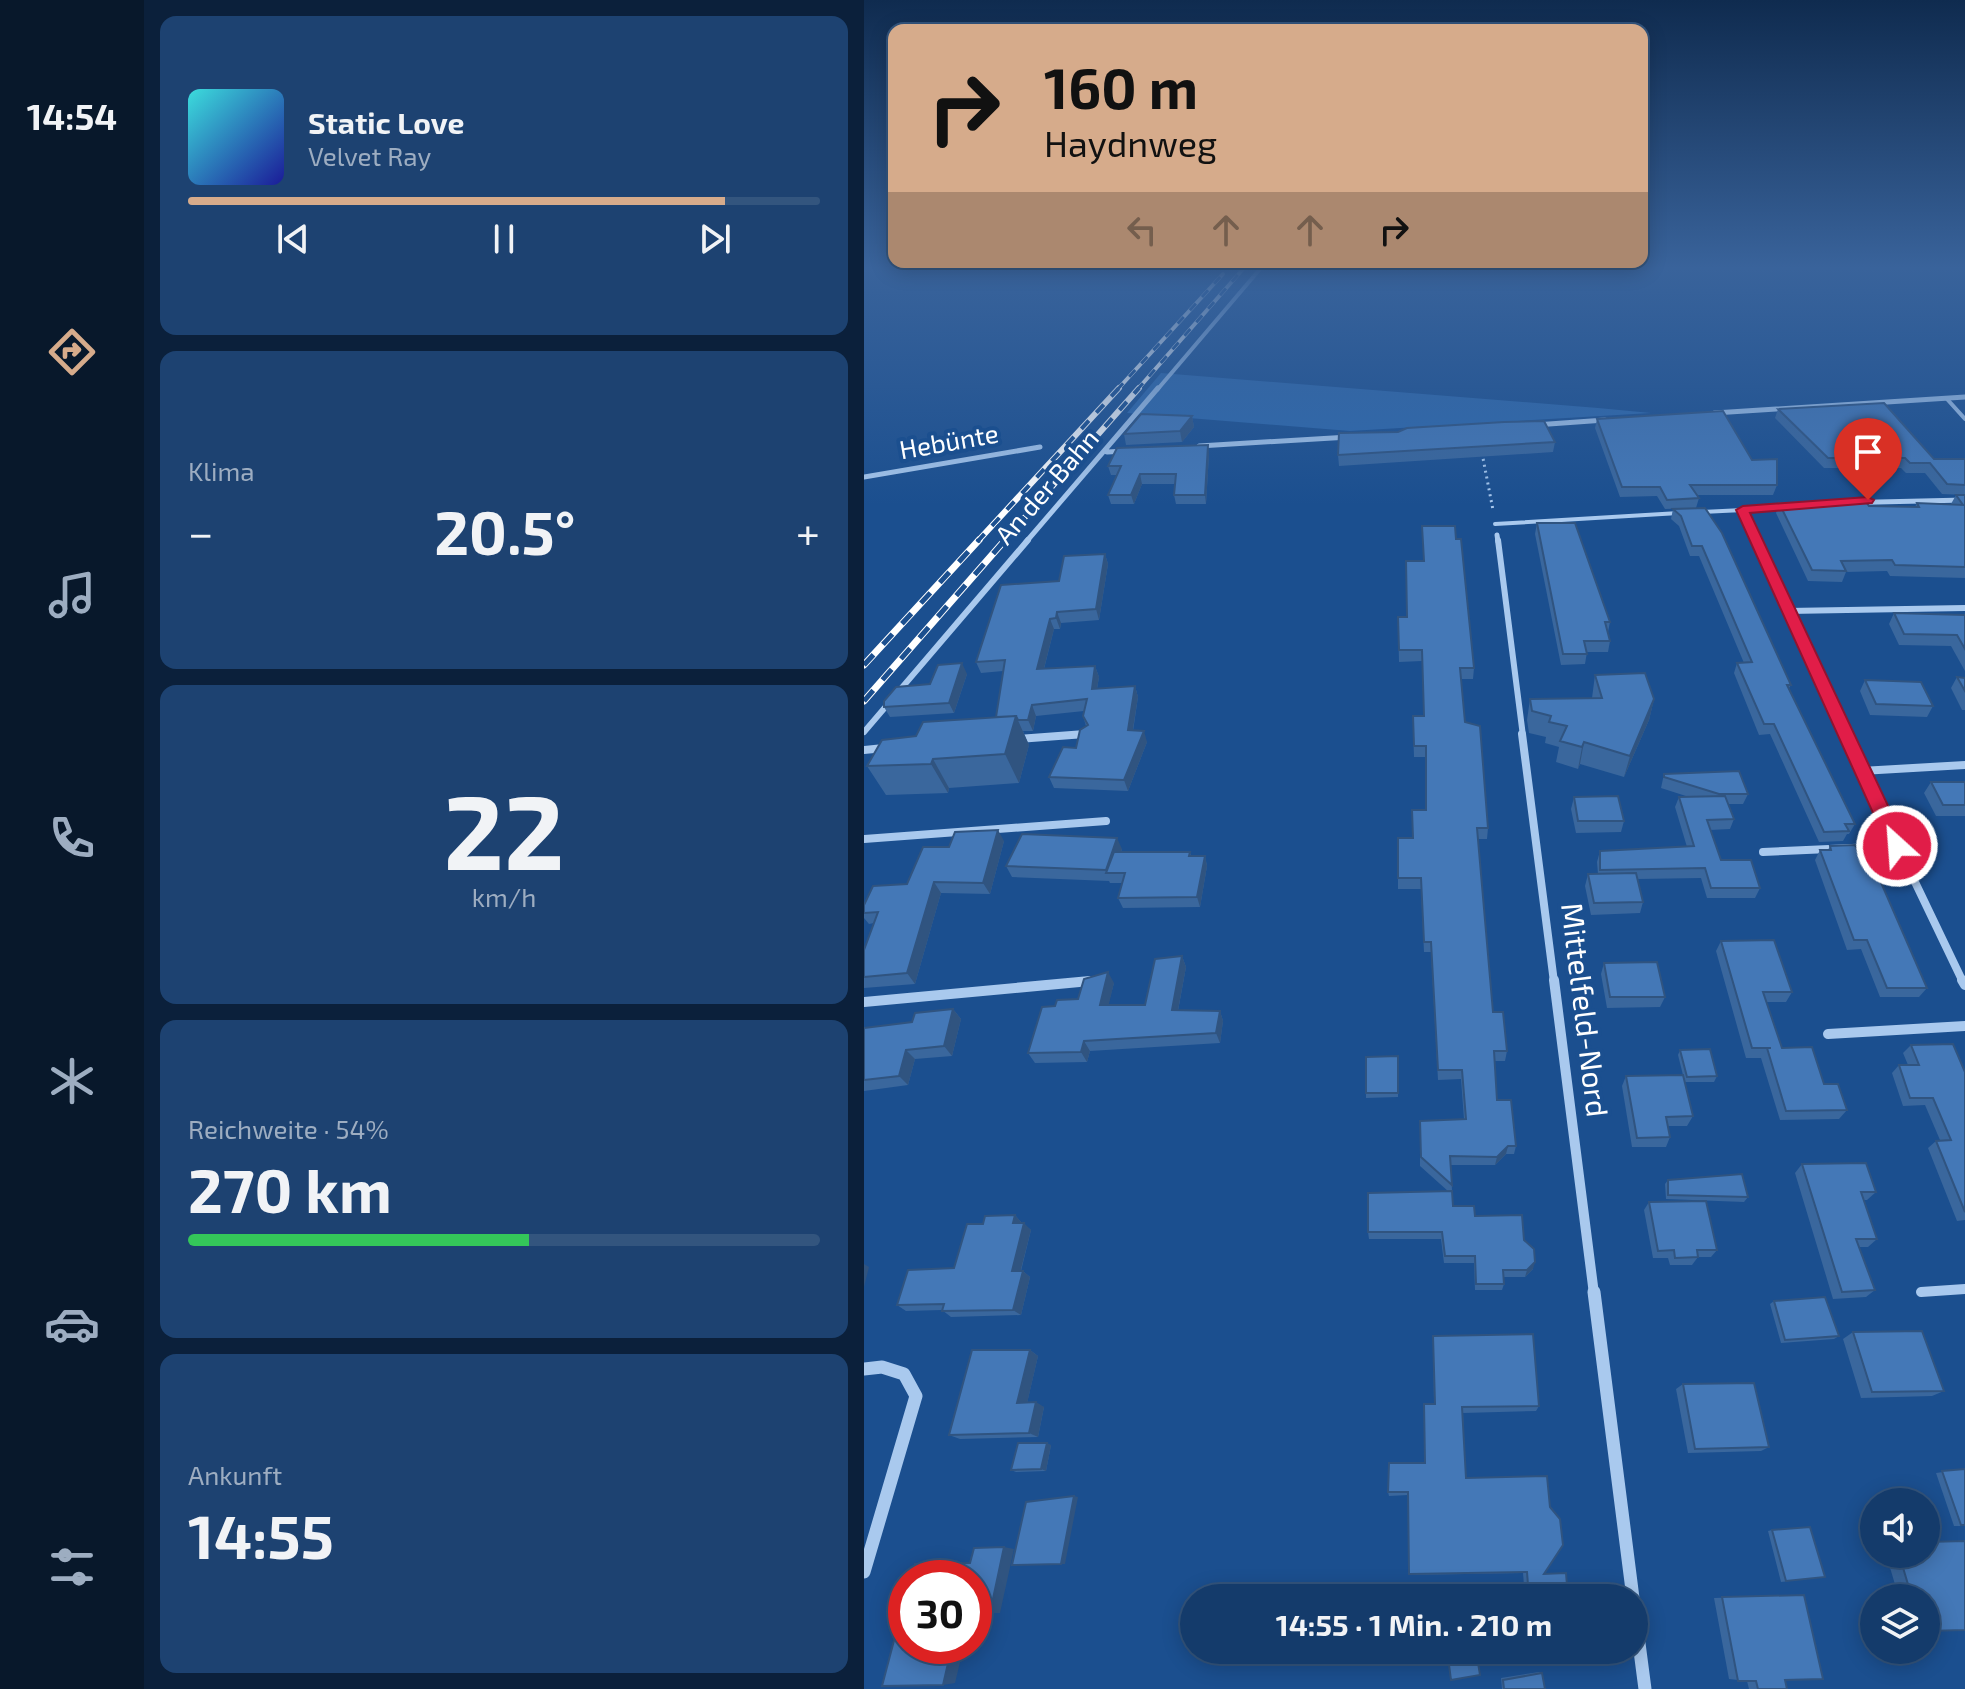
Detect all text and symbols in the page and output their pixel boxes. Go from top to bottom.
text: 160 m [1044,53,1198,120]
icon: right [912,56,1016,160]
text: 14:54 [27,94,117,137]
text: Static Love [308,104,464,140]
text: Haydnweg [1044,121,1217,164]
text: Velvet Ray [308,140,431,171]
icon: left [1120,208,1164,252]
icon: ahead [1204,208,1248,252]
icon: ahead [1288,208,1332,252]
icon: right [1372,208,1416,252]
icon: previous [271,217,315,261]
icon: pause [482,217,526,261]
icon: next [693,217,737,261]
icon: directions [44,324,100,380]
street label: Hebünte [897,417,1001,464]
pin [1834,418,1902,500]
street label: An der Bahn [988,422,1104,550]
icon: arrive [1846,430,1890,474]
text: Klima [188,455,255,486]
text: 20.5° [434,495,575,567]
text: − [188,505,214,558]
text: + [796,505,820,558]
icon: music [44,567,100,623]
text: 22 [444,766,564,891]
position arrow [1855,804,1939,888]
icon: phone [44,810,100,866]
text: km/h [472,881,536,912]
street label: Mittelfeld-Nord [1555,901,1617,1119]
icon: climate [44,1053,100,1109]
text: Reichweite · 54% [188,1113,389,1144]
text: 270 km [188,1153,392,1225]
icon: car [44,1296,100,1352]
text: Ankunft [188,1459,282,1490]
map controls [1860,1488,1940,1664]
button: sound [1860,1488,1940,1568]
text: 14:55 [188,1499,334,1571]
icon: filters [44,1539,100,1595]
speed limit sign: 30 [888,1560,992,1664]
button: layers [1860,1584,1940,1664]
text: 14:55 · 1 Min. · 210 m [1276,1606,1552,1642]

